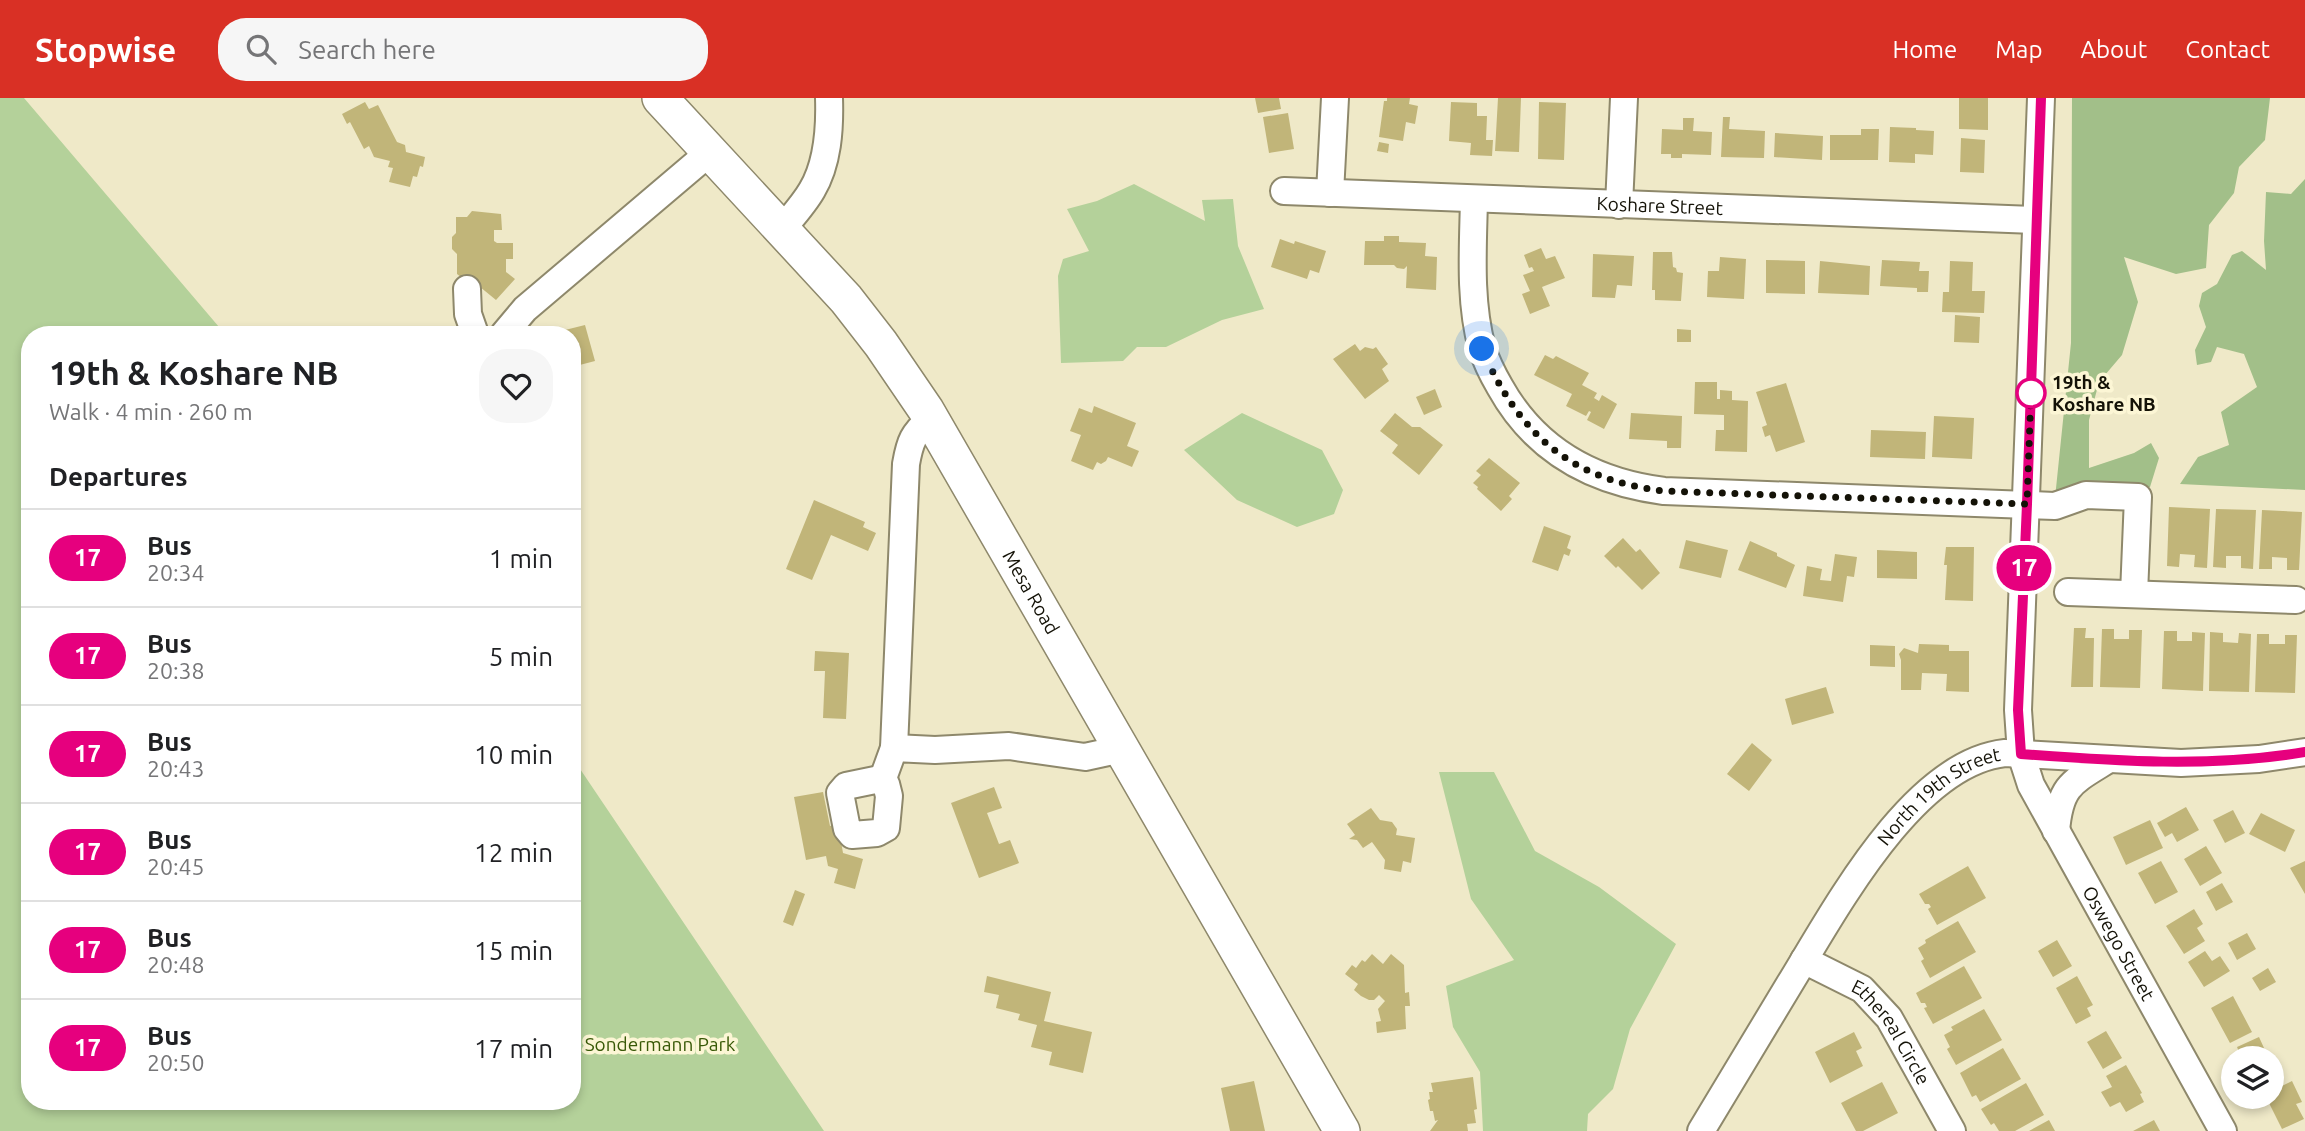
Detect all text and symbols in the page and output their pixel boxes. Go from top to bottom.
search box [218,18,708,81]
icon: search [242,30,280,68]
text: Stopwise [35,31,176,68]
text: Search here [298,35,436,64]
text: Home [1892,36,1957,63]
text: Map [1995,36,2042,63]
text: About [2080,36,2147,63]
text: Contact [2185,36,2270,63]
street label: Koshare Street [1596,192,1724,219]
your location [1464,331,1499,366]
button: heart [479,349,553,423]
text: 19th & Koshare NB [49,354,338,391]
place label: 19th & Koshare NB [2052,371,2156,415]
marker: 19th & Koshare NB [2016,378,2046,408]
text: Walk · 4 min · 260 m [49,399,253,424]
text: Departures [49,462,187,491]
text: Bus [147,531,192,560]
text: 17 [74,544,101,571]
text: 1 min [489,544,553,573]
line badge: 17 [1993,545,2056,591]
street label: Mesa Road [998,546,1064,638]
text: 17 [2010,554,2038,581]
text: 20:34 [147,560,205,585]
text: Bus [147,629,192,658]
text: 17 [74,642,101,669]
text: 5 min [489,642,553,671]
text: 20:38 [147,658,205,683]
text: Bus [147,727,192,756]
text: 17 [74,740,101,767]
text: 10 min [474,740,553,769]
street label: North 19th Street [1873,743,2003,849]
text: 20:43 [147,756,205,781]
text: Bus [147,825,192,854]
text: 17 [74,838,101,865]
text: 12 min [474,838,553,867]
text: 20:45 [147,854,205,879]
street label: Oswego Street [2078,882,2160,1005]
text: Bus [147,923,192,952]
text: 17 [74,936,101,963]
text: 15 min [474,936,553,965]
text: 20:48 [147,952,205,977]
street label: Ethereal Circle [1848,975,1935,1089]
text: Bus [147,1021,192,1050]
park label: Sondermann Park [585,1033,736,1055]
text: 17 [74,1034,101,1061]
text: 17 min [474,1034,553,1063]
map controls [2221,1046,2284,1109]
button: layers [2221,1046,2284,1109]
text: 20:50 [147,1050,205,1075]

